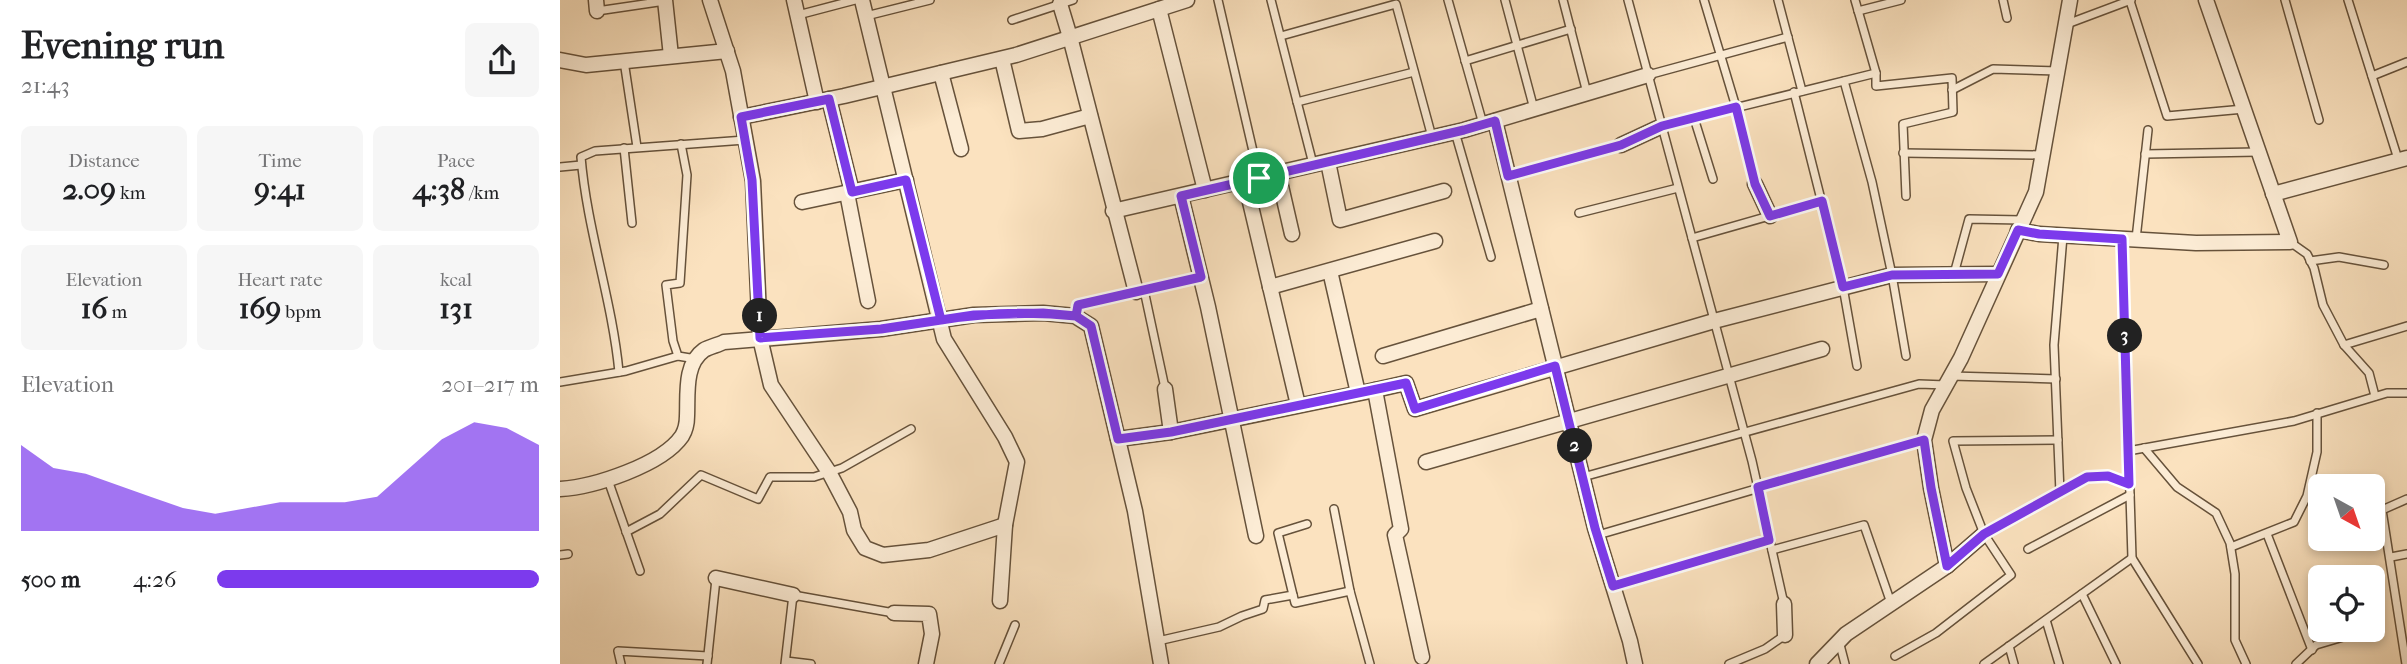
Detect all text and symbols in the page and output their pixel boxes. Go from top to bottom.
text: Evening run [21,23,224,68]
button: share [465,23,539,97]
text: 21:43 [21,72,70,99]
pin [1229,148,1289,208]
text: Distance [68,150,140,172]
text: Time [258,150,302,172]
text: Pace [437,150,475,172]
icon: arrive [1240,159,1278,197]
text: 2.09 [62,172,116,207]
text: 9:41 [254,172,306,207]
text: 4:38 [413,172,465,207]
text: km [116,182,146,204]
text: /km [465,182,499,204]
text: Elevation [66,269,142,291]
text: Heart rate [237,269,323,291]
text: kcal [440,269,472,291]
text: 16 [81,291,107,326]
text: 169 [239,291,281,326]
text: 131 [439,291,473,326]
pin: 1 [742,298,778,334]
text: m [107,301,127,323]
text: bpm [281,301,321,323]
text: 1 [756,304,763,326]
pin: 3 [2108,318,2142,354]
text: 3 [2121,324,2128,346]
text: Elevation [21,371,114,398]
text: 201–217 m [441,371,539,398]
pin: 2 [1558,428,1592,464]
text: 2 [1570,434,1579,456]
north arrow [2308,474,2385,551]
map controls [2308,474,2385,642]
button: locate [2308,565,2385,642]
text: 500 m [21,566,80,593]
text: 4:26 [133,566,176,593]

